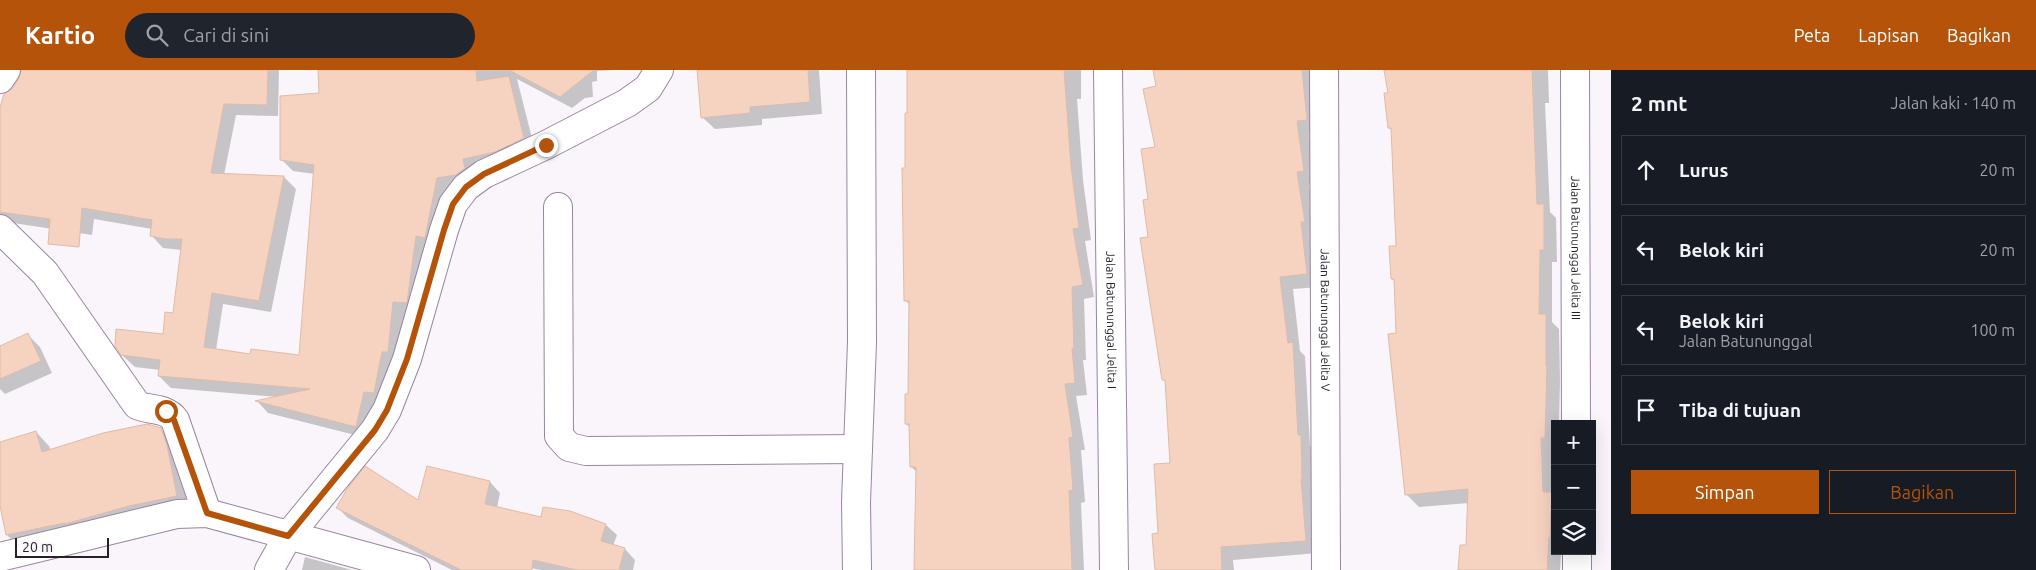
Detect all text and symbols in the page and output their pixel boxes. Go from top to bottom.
search box [125,13,475,58]
icon: search [143,21,171,49]
text: Kartio [25,22,95,49]
text: Cari di sini [183,24,269,46]
text: Peta [1794,25,1830,45]
text: Lapisan [1858,25,1919,45]
text: Bagikan [1947,25,2011,45]
text: 2 mnt [1631,91,1687,115]
text: Jalan kaki · 140 m [1891,94,2016,112]
route end [535,134,558,157]
icon: ahead [1632,156,1660,184]
text: Lurus [1679,159,1728,181]
text: 20 m [1979,161,2015,179]
street label: Jalan Batununggal Jelita III [1569,176,1583,320]
icon: left [1632,236,1660,264]
text: Belok kiri [1679,239,1764,261]
text: 20 m [1979,241,2015,259]
street label: Jalan Batununggal Jelita V [1319,249,1332,392]
street label: Jalan Batununggal Jelita I [1104,251,1119,389]
text: Belok kiri [1679,310,1764,332]
icon: left [1632,316,1660,344]
text: 100 m [1970,321,2015,339]
text: Jalan Batununggal [1679,332,1812,350]
icon: arrive [1632,396,1660,424]
text: Tiba di tujuan [1679,399,1801,421]
route start [155,400,178,423]
map controls [1551,420,1596,555]
button: + [1551,420,1596,465]
button: − [1551,465,1596,510]
button: Simpan [1631,470,1819,514]
button: Bagikan [1829,470,2016,514]
button: layers [1551,510,1596,555]
scale bar [15,535,109,558]
text: 20 m [22,539,53,555]

